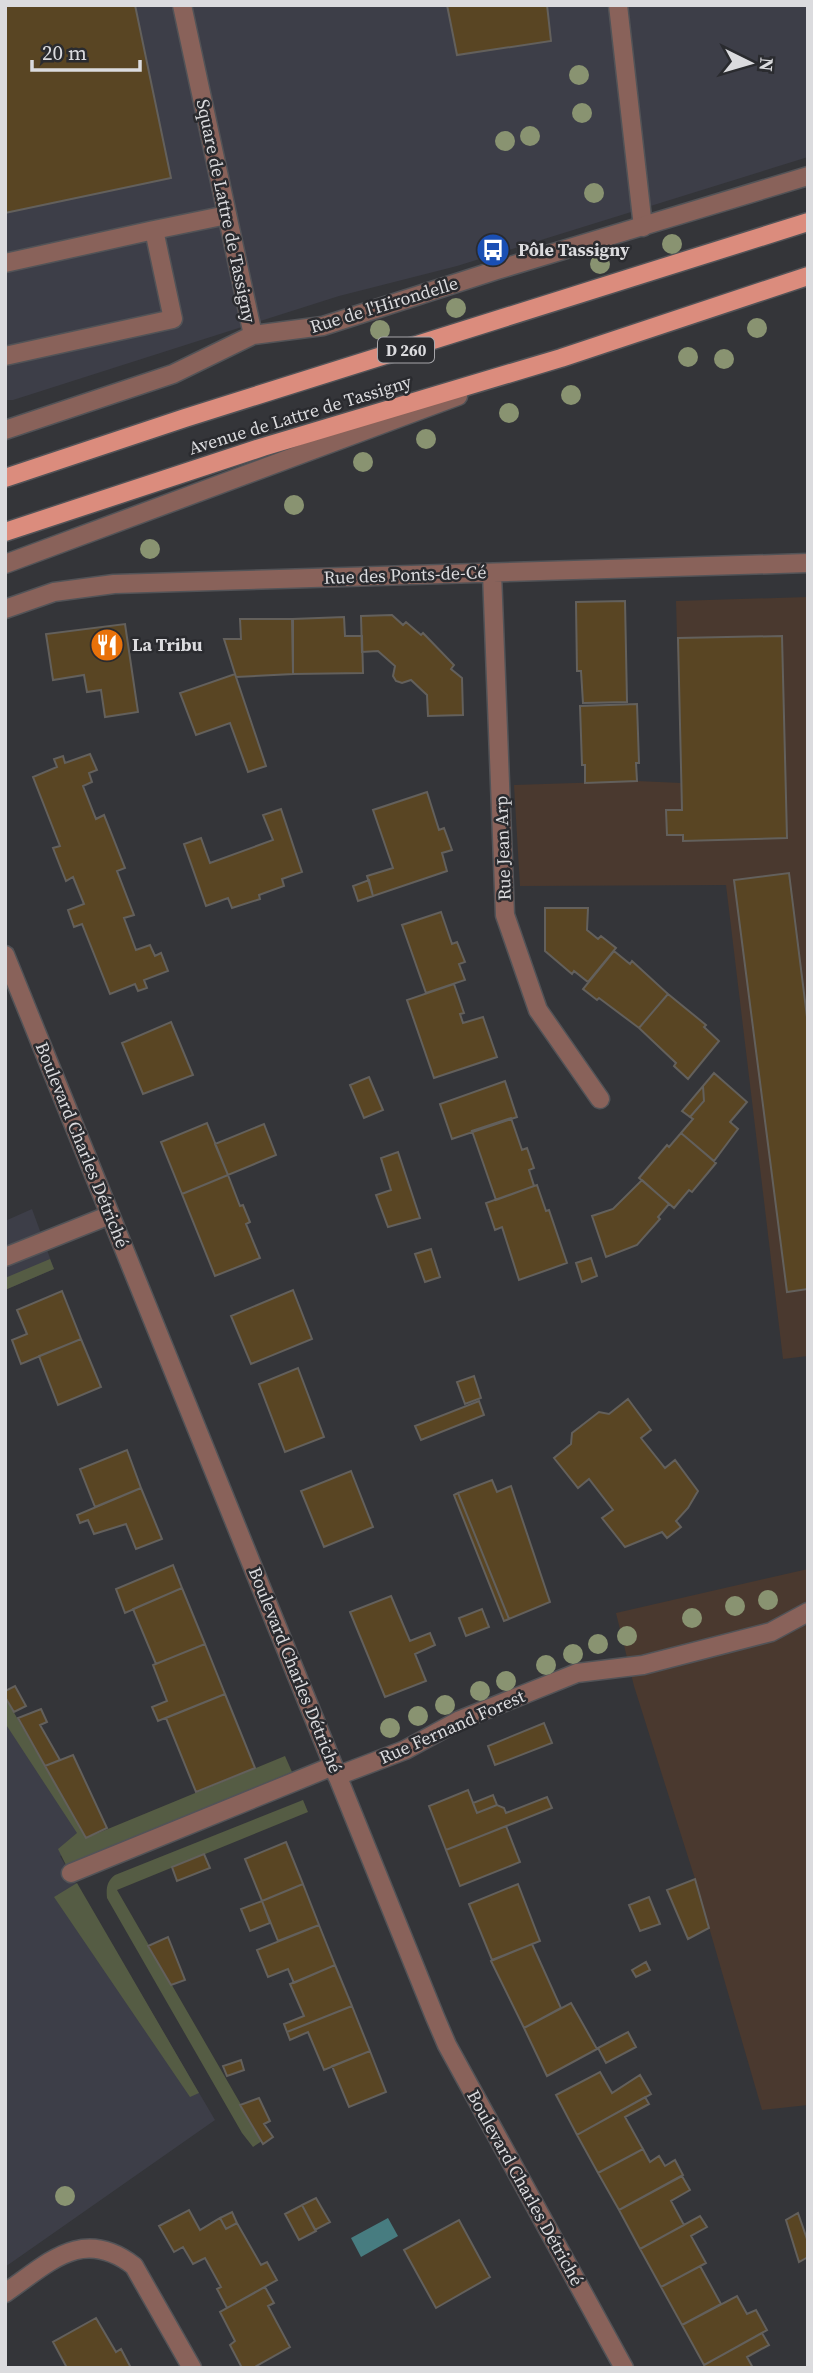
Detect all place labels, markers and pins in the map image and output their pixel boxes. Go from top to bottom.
bus stop icon: Pôle Tassigny [474,231,512,269]
place label: Pôle Tassigny [518,237,630,262]
restaurant icon: La Tribu [88,626,126,664]
place label: La Tribu [132,632,202,657]

